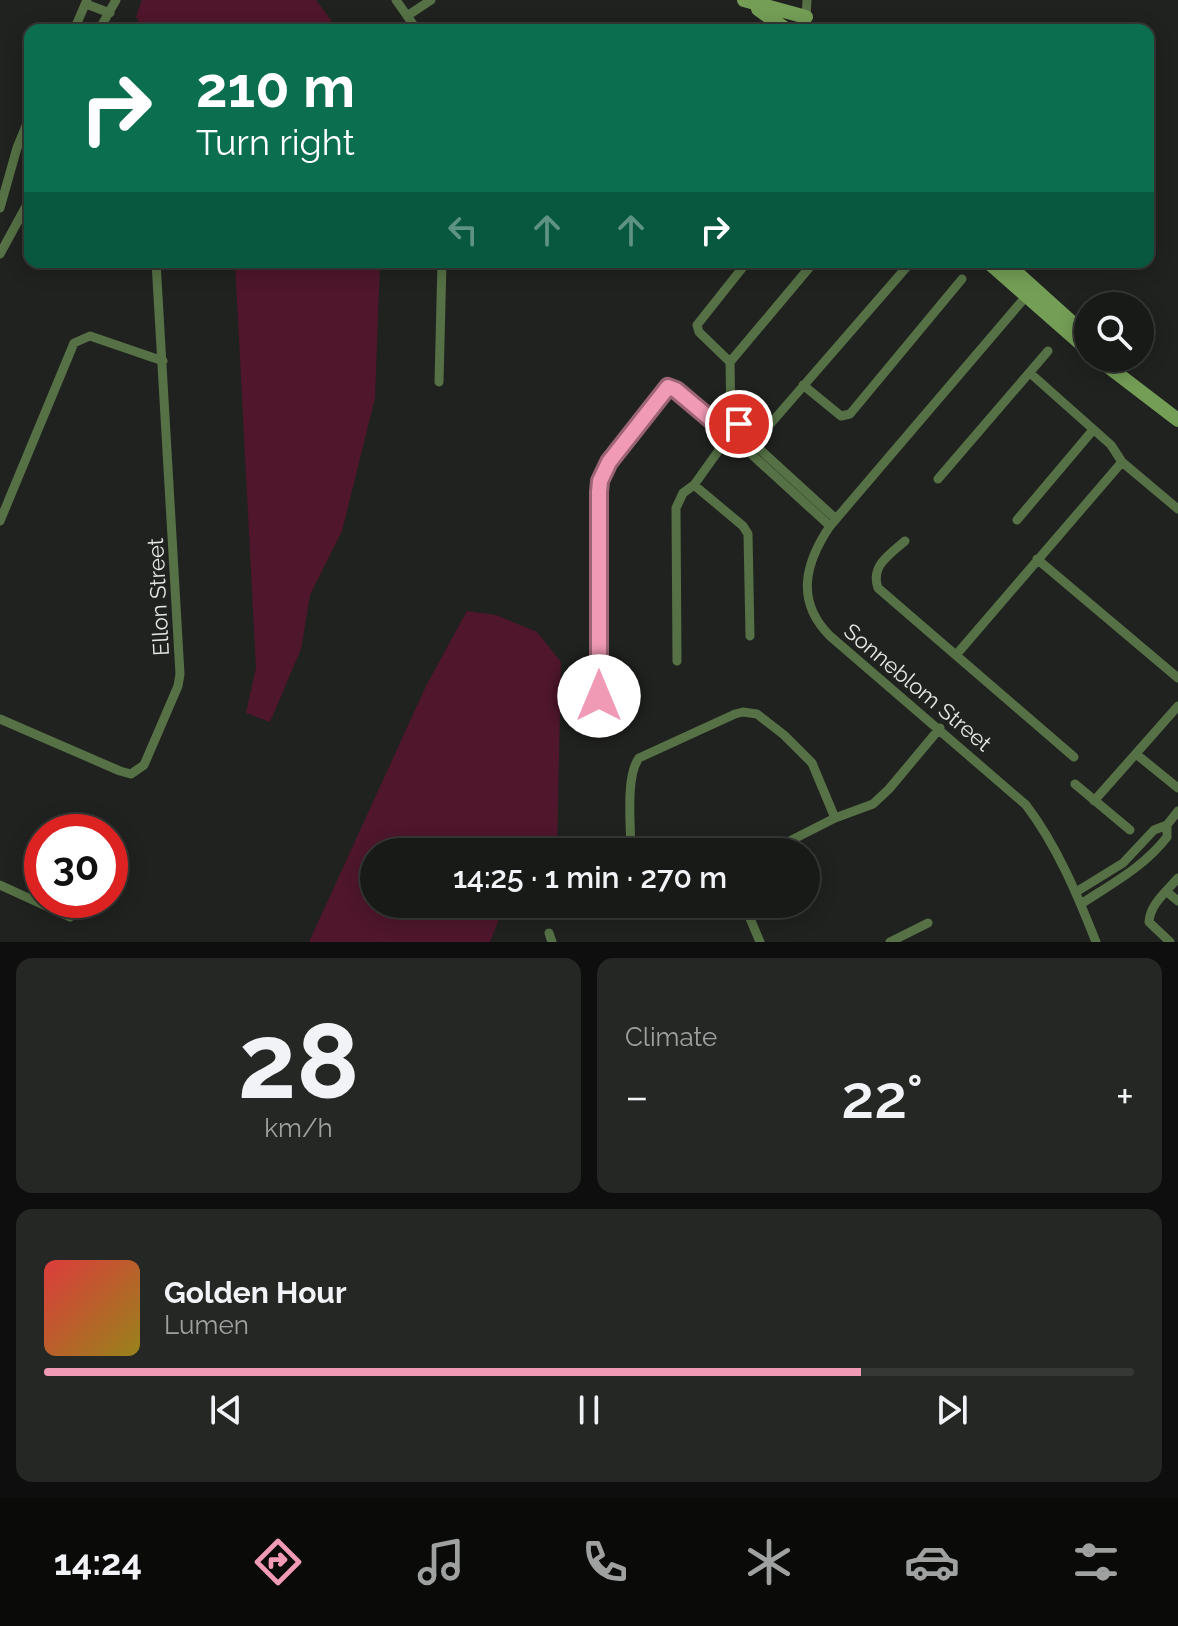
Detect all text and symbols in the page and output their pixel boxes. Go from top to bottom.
text: 210 m [196,54,355,120]
icon: right [64,56,168,160]
text: Turn right [196,121,355,163]
icon: left [441,208,485,252]
icon: ahead [525,208,569,252]
icon: ahead [609,208,653,252]
icon: right [693,208,737,252]
map controls [1074,292,1154,372]
button: search [1074,292,1154,372]
pin [705,390,773,458]
icon: arrive [717,402,761,446]
street label: Ellon Street [142,537,174,657]
street label: Sonneblom Street [839,618,997,757]
position arrow [557,654,641,738]
speed limit sign: 30 [24,814,128,918]
text: 14:25 · 1 min · 270 m [453,860,727,895]
text: 28 [238,1000,359,1122]
text: Climate [625,1022,717,1052]
text: 22° [841,1062,923,1132]
text: − [625,1071,649,1122]
text: + [1116,1071,1134,1122]
text: km/h [264,1113,333,1143]
text: Golden Hour [164,1275,347,1310]
text: Lumen [164,1310,249,1340]
icon: previous [204,1388,248,1432]
icon: pause [567,1388,611,1432]
icon: next [930,1388,974,1432]
icon: directions [250,1534,306,1590]
icon: music [413,1534,469,1590]
icon: phone [577,1534,633,1590]
icon: climate [741,1534,797,1590]
icon: car [904,1534,960,1590]
icon: filters [1068,1534,1124,1590]
text: 14:24 [54,1541,142,1583]

